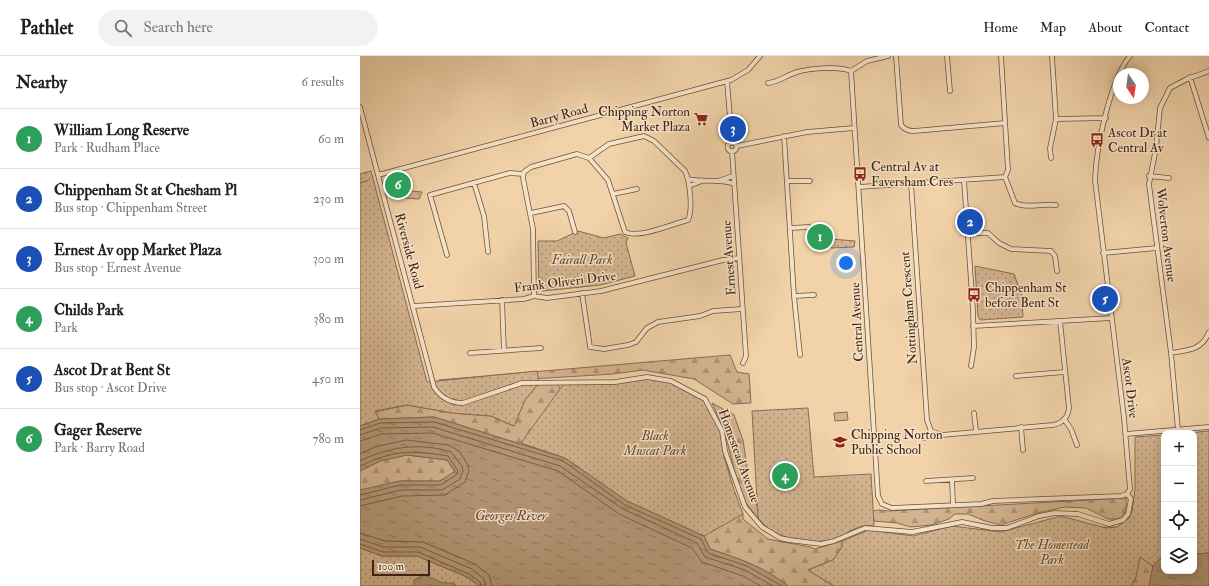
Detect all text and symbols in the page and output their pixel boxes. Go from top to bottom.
search box [98,10,378,46]
text: Pathlet [20,16,74,40]
icon: search [112,17,134,39]
text: Search here [144,18,213,37]
text: Home [983,19,1018,36]
text: Map [1040,19,1066,36]
text: About [1088,19,1122,36]
text: Contact [1144,19,1189,36]
north arrow [1113,68,1149,104]
text: Nearby [16,72,67,93]
text: 6 results [301,74,344,90]
street label: Barry Road [528,100,590,132]
place label: Chipping Norton Market Plaza [598,104,691,135]
supermarket icon: Chipping Norton Market Plaza [693,111,709,127]
pin: 3 [720,114,746,144]
text: William Long Reserve [54,121,189,140]
place label: Ascot Dr at Central Av [1107,125,1167,156]
text: 1 [27,131,31,147]
text: 60 m [318,131,344,147]
bus stop icon: Ascot Dr at Central Av [1089,132,1105,148]
text: Park · Rudham Place [54,140,160,156]
place label: Central Av at Faversham Cres [871,159,954,190]
bus stop icon: Central Av at Faversham Cres [852,166,868,182]
pin: 6 [385,170,411,200]
text: Chippenham St at Chesham Pl [54,181,237,200]
street label: Wolverton Avenue [1152,186,1180,284]
text: 2 [26,191,32,207]
text: 230 m [313,191,344,207]
text: Bus stop · Chippenham Street [54,200,207,216]
pin: 2 [957,207,983,237]
street label: Riverside Road [391,211,427,291]
street label: Ernest Avenue [718,219,740,296]
pin: 1 [807,222,833,252]
text: Ernest Av opp Market Plaza [54,241,221,260]
text: 3 [27,251,32,267]
text: 300 m [313,251,344,267]
street label: Nottingham Crescent [897,251,921,365]
park label: Fairall Park [550,252,613,268]
your location [836,253,856,273]
text: Bus stop · Ernest Avenue [54,260,181,276]
street label: Frank Oliveri Drive [513,268,617,296]
place label: Chippenham St before Bent St [985,280,1066,311]
street label: Central Avenue [847,281,867,362]
pin: 5 [1092,284,1118,314]
bus stop icon: Chippenham St before Bent St [966,287,982,303]
text: Childs Park [54,301,124,320]
text: 4 [25,311,33,327]
text: 380 m [313,311,344,327]
text: Park [54,320,78,336]
street label: Ascot Drive [1118,356,1142,420]
text: Ascot Dr at Bent St [54,361,170,380]
text: 5 [26,371,32,387]
text: 450 m [312,371,344,387]
text: Bus stop · Ascot Drive [54,380,167,396]
street label: Homestead Avenue [715,407,764,506]
text: Gager Reserve [54,421,142,440]
place label: Chipping Norton Public School [851,427,943,458]
park label: Black Muscat Park [623,428,686,459]
map controls [1161,430,1197,574]
button: + [1161,430,1197,466]
text: 6 [26,431,32,447]
text: 780 m [312,431,344,447]
school or university icon: Chipping Norton Public School [832,434,848,450]
text: Park · Barry Road [54,440,145,456]
pin: 4 [772,461,798,491]
button: − [1161,466,1197,502]
button: locate [1161,502,1197,538]
water label: Georges River [475,507,548,524]
park label: The Homestead Park [1015,537,1091,568]
button: layers [1161,538,1197,574]
scale bar [372,558,430,577]
text: 100 m [378,560,404,573]

